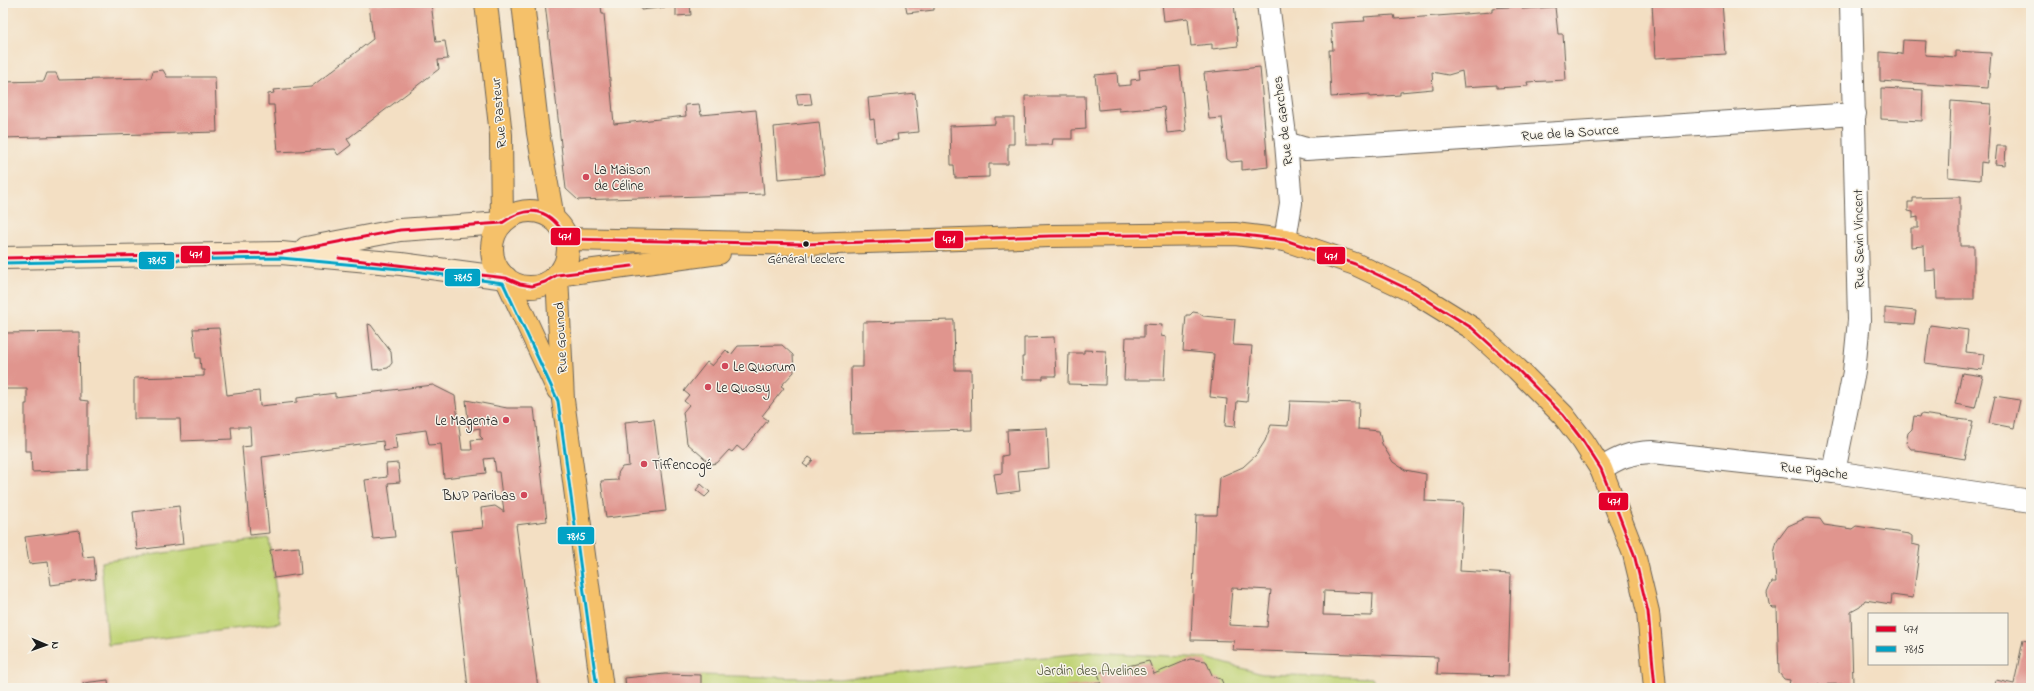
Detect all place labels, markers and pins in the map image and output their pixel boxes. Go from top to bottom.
place label: La Maison de Céline [594,160,650,197]
marker: La Maison de Céline [581,172,591,182]
marker: Général Leclerc [801,239,811,249]
place label: Général Leclerc [768,250,845,269]
place label: Le Quorum [733,357,796,378]
marker: Le Quorum [720,361,730,371]
place label: Le Quosy [716,378,770,400]
marker: Le Quosy [703,382,713,392]
place label: Le Magenta [435,411,498,433]
marker: Le Magenta [501,415,511,425]
place label: Tiffencogé [652,455,713,477]
marker: Tiffencogé [639,459,649,469]
place label: BNP Paribas [442,486,516,507]
marker: BNP Paribas [519,490,529,500]

